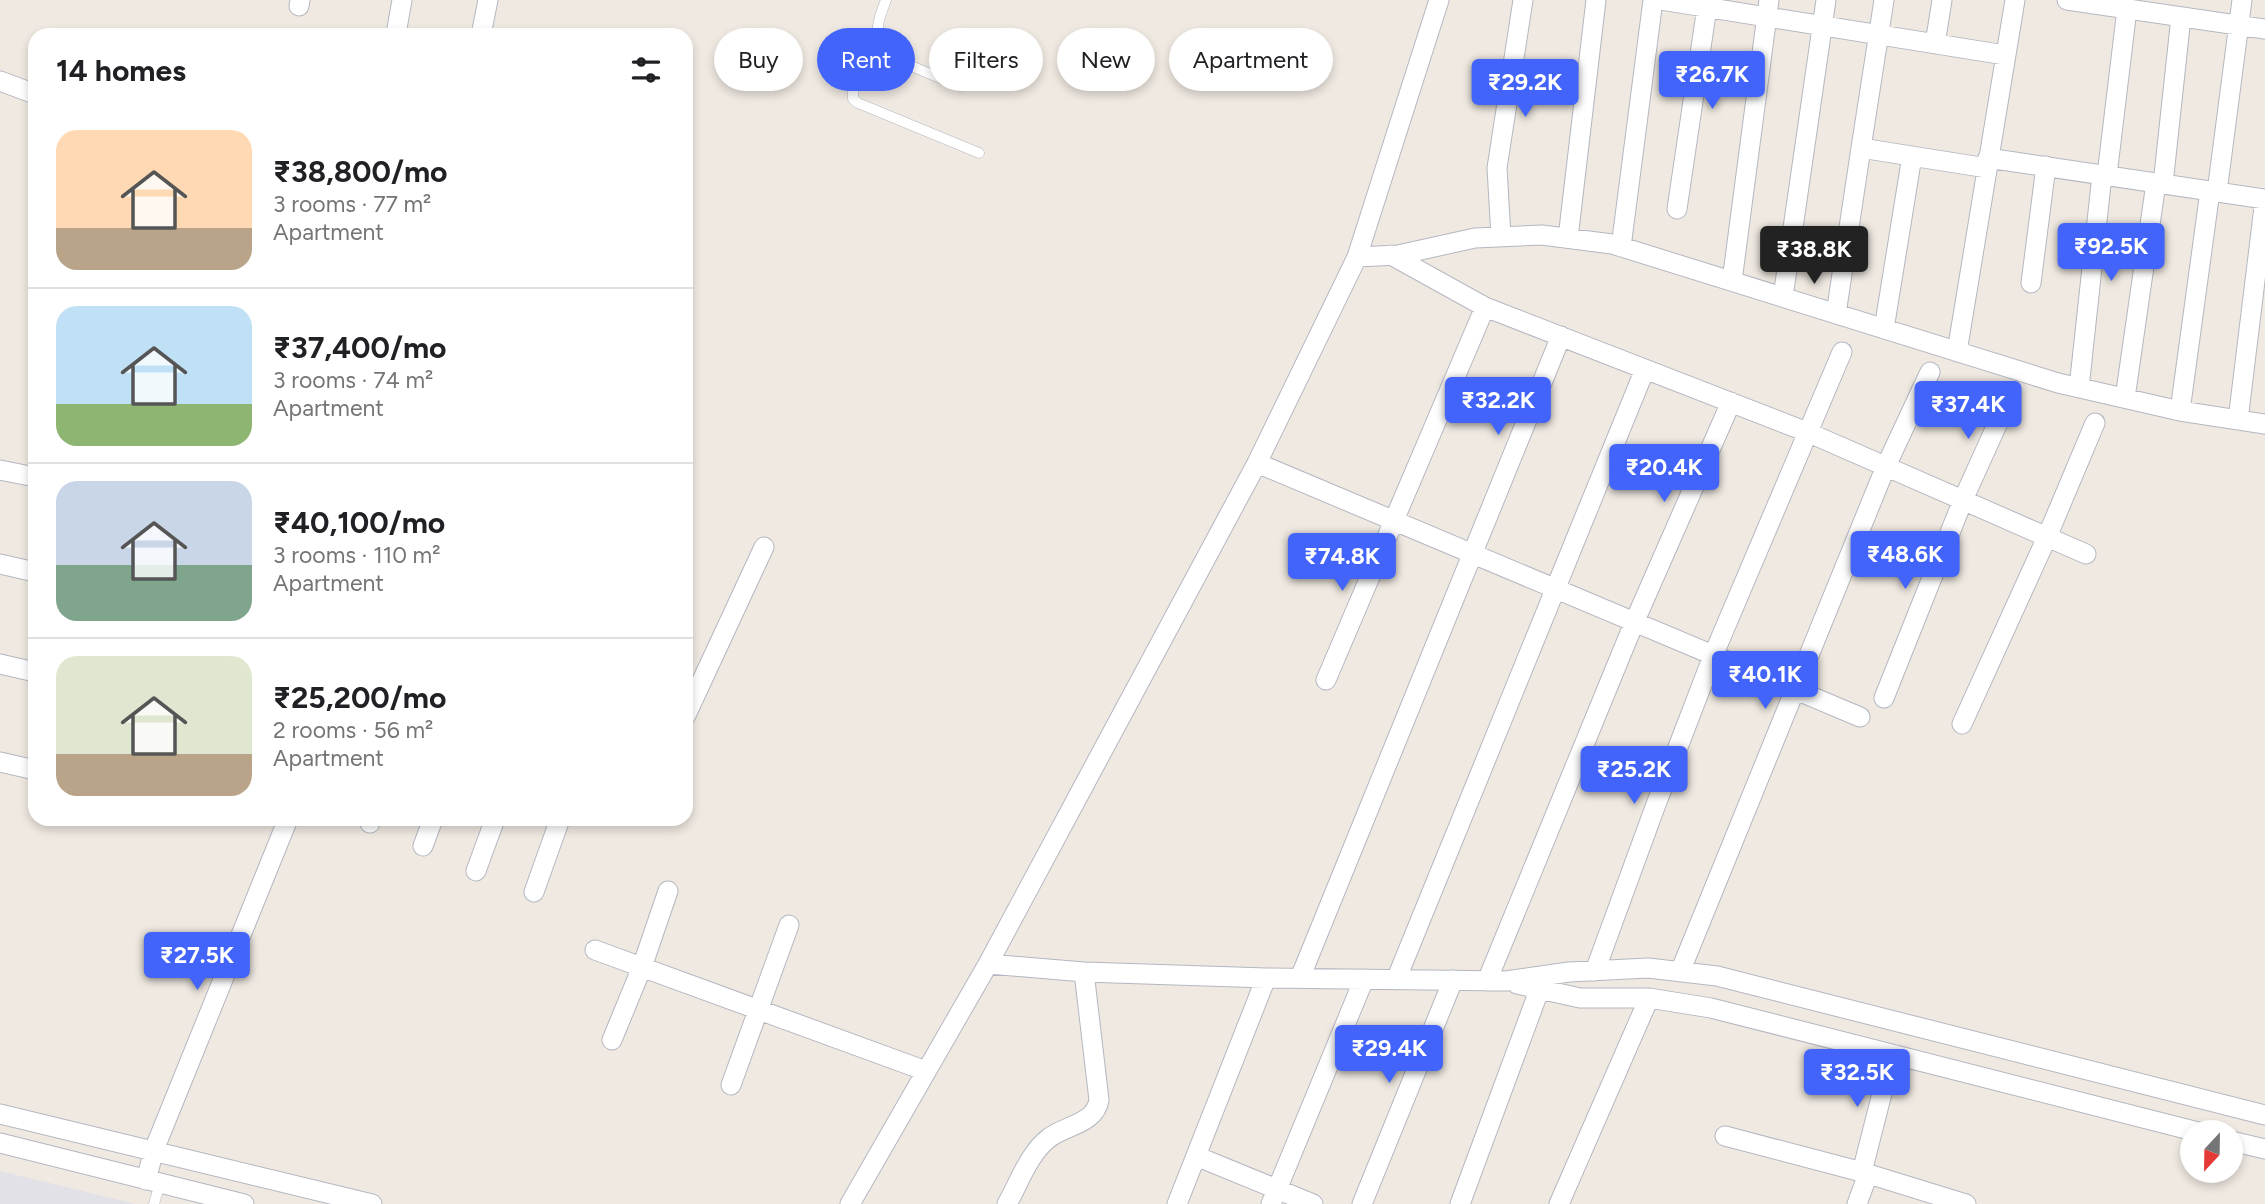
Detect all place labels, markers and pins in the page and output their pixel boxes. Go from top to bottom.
pin: ₹26.7K [1655,52,1769,111]
pin: ₹29.2K [1468,60,1582,119]
pin: ₹92.5K [2054,224,2168,283]
pin: ₹38.8K [1757,226,1871,286]
pin: ₹32.2K [1441,378,1555,437]
pin: ₹37.4K [1911,382,2025,441]
pin: ₹20.4K [1607,444,1721,504]
pin: ₹48.6K [1848,532,1962,591]
pin: ₹74.8K [1285,534,1399,593]
pin: ₹40.1K [1708,652,1822,711]
pin: ₹25.2K [1577,746,1691,806]
pin: ₹27.5K [140,932,254,992]
pin: ₹29.4K [1332,1026,1446,1085]
pin: ₹32.5K [1800,1050,1914,1109]

